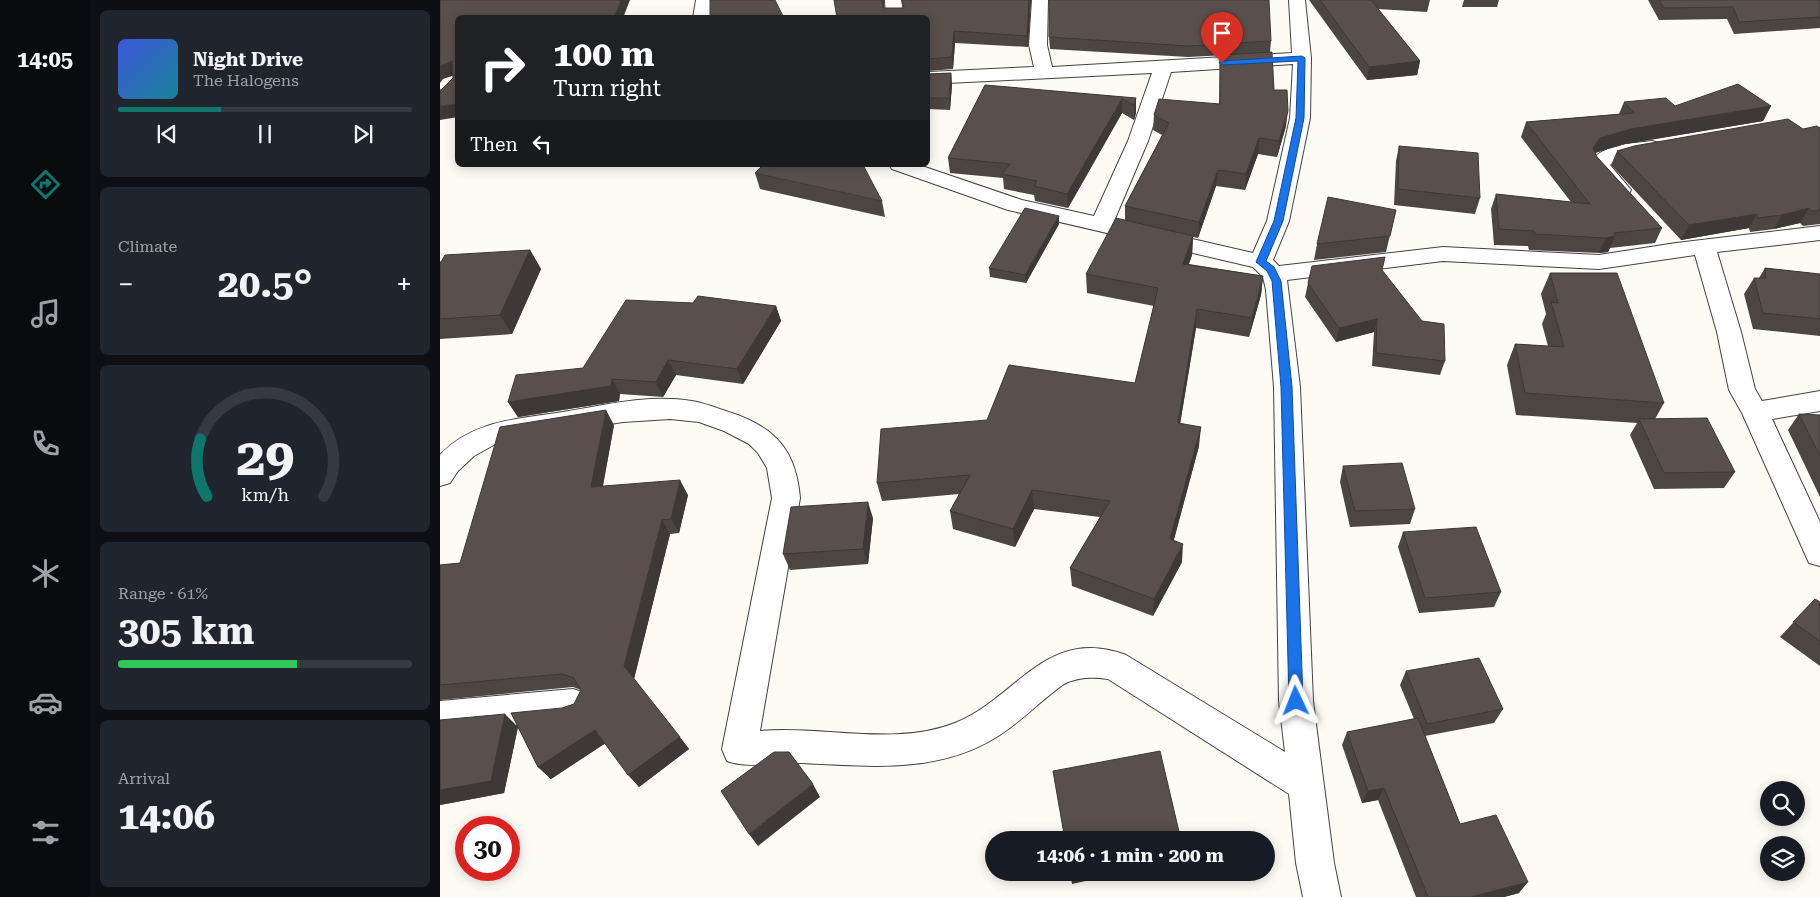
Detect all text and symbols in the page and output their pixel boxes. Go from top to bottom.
pin [1201,12,1243,63]
icon: arrive [1208,19,1236,47]
text: 100 m [553,34,654,75]
icon: right [470,35,535,100]
text: 14:05 [17,47,73,72]
text: Night Drive [193,48,303,71]
text: The Halogens [193,71,299,90]
text: Turn right [553,76,661,101]
icon: previous [153,120,181,148]
icon: pause [251,120,279,148]
icon: next [349,120,377,148]
icon: left [528,130,556,158]
text: Then [470,133,518,156]
icon: directions [28,167,63,202]
text: Climate [118,237,177,256]
text: 20.5° [218,262,312,306]
text: − [118,268,134,301]
text: + [396,268,412,301]
icon: music [28,296,63,331]
icon: phone [28,426,63,461]
text: 29 [236,427,294,488]
text: km/h [241,484,289,505]
icon: climate [28,556,63,591]
text: Range · 61% [118,584,208,603]
text: 305 km [118,609,254,653]
position arrow [1269,674,1321,726]
icon: car [28,685,63,720]
text: Arrival [118,769,170,788]
map controls [1760,781,1805,881]
button: search [1760,781,1805,826]
text: 14:06 [118,794,215,838]
icon: filters [28,815,63,850]
speed limit sign: 30 [455,816,520,881]
button: layers [1760,836,1805,881]
text: 14:06 · 1 min · 200 m [1036,844,1224,867]

